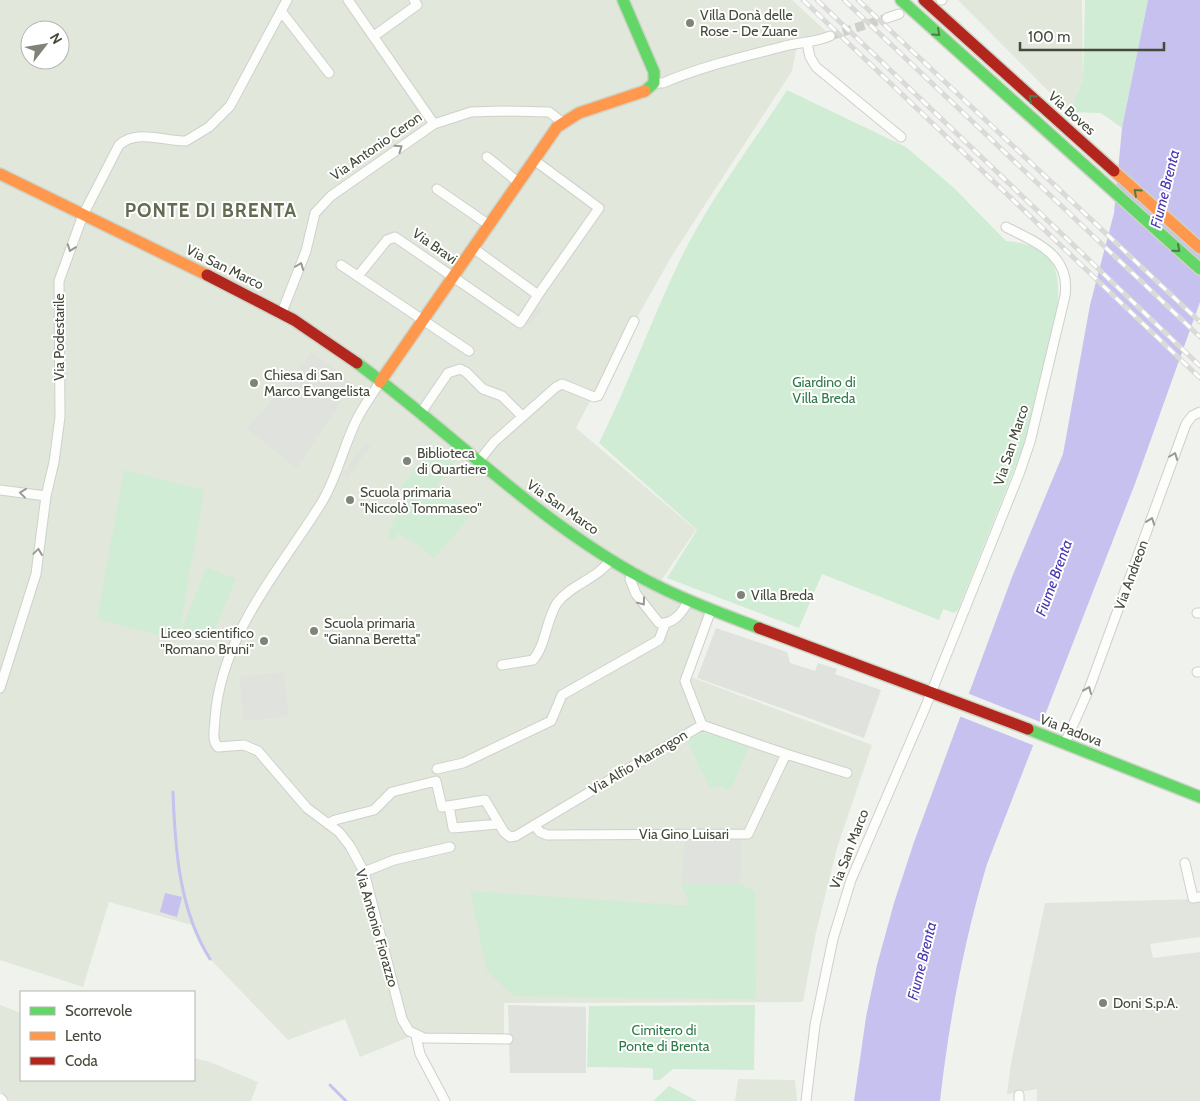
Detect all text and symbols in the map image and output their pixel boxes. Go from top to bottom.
place label: Villa Donà delle Rose - De Zuane [700,6,798,40]
marker: Villa Donà delle Rose - De Zuane [684,17,696,29]
north arrow [20,20,70,70]
scale bar [1020,20,1164,52]
one-way arrow [932,27,941,36]
text: 100 m [1028,28,1070,46]
text: N [46,29,66,47]
street label: Via Boves [1045,87,1100,139]
one-way arrow [1029,94,1038,103]
street label: Via Antonio Ceron [327,108,425,184]
one-way arrow [394,145,403,154]
water label: Fiume Brenta [1147,148,1183,230]
one-way arrow [1134,189,1143,198]
district label: PONTE DI BRENTA [125,199,297,222]
street label: Via Bravi [409,224,461,268]
street label: Via San Marco [183,240,267,294]
one-way arrow [67,243,77,252]
one-way arrow [1172,243,1181,252]
one-way arrow [294,263,304,271]
street label: Via Podestarile [50,293,68,381]
place label: Chiesa di San Marco Evangelista [264,366,370,400]
park label: Giardino di Villa Breda [792,373,856,407]
marker: Chiesa di San Marco Evangelista [248,377,260,389]
street label: Via San Marco [989,402,1033,488]
place label: Biblioteca di Quartiere [417,444,486,478]
one-way arrow [1168,452,1178,461]
marker: Biblioteca di Quartiere [401,455,413,467]
street label: Via San Marco [523,476,603,539]
place label: Scuola primaria "Niccolò Tommaseo" [360,483,482,517]
one-way arrow [19,488,27,499]
marker: Scuola primaria "Niccolò Tommaseo" [344,494,356,506]
one-way arrow [1145,518,1155,526]
water label: Fiume Brenta [1032,537,1076,619]
street label: Via Andreon [1110,537,1152,612]
one-way arrow [33,548,43,557]
place label: Villa Breda [751,586,814,604]
marker: Villa Breda [735,589,747,601]
one-way arrow [636,596,644,605]
place label: Scuola primaria "Gianna Beretta" [324,614,420,648]
place label: Liceo scientifico "Romano Bruni" [160,624,254,658]
marker: Scuola primaria "Gianna Beretta" [308,625,320,637]
marker: Liceo scientifico "Romano Bruni" [258,635,270,647]
one-way arrow [1081,686,1092,695]
street label: Via Padova [1037,710,1105,750]
street label: Via Alfio Marangon [586,725,691,798]
street label: Via San Marco [826,806,873,891]
street label: Via Gino Luisari [639,825,729,843]
street label: Via Antonio Fiorazzo [352,867,403,989]
water label: Fiume Brenta [904,920,940,1002]
legend [20,991,195,1081]
place label: Doni S.p.A. [1113,994,1178,1012]
marker: Doni S.p.A. [1097,997,1109,1009]
text: Scorrevole [65,1002,133,1020]
park label: Cimitero di Ponte di Brenta [619,1021,710,1055]
text: Lento [65,1027,102,1045]
text: Coda [65,1052,99,1070]

